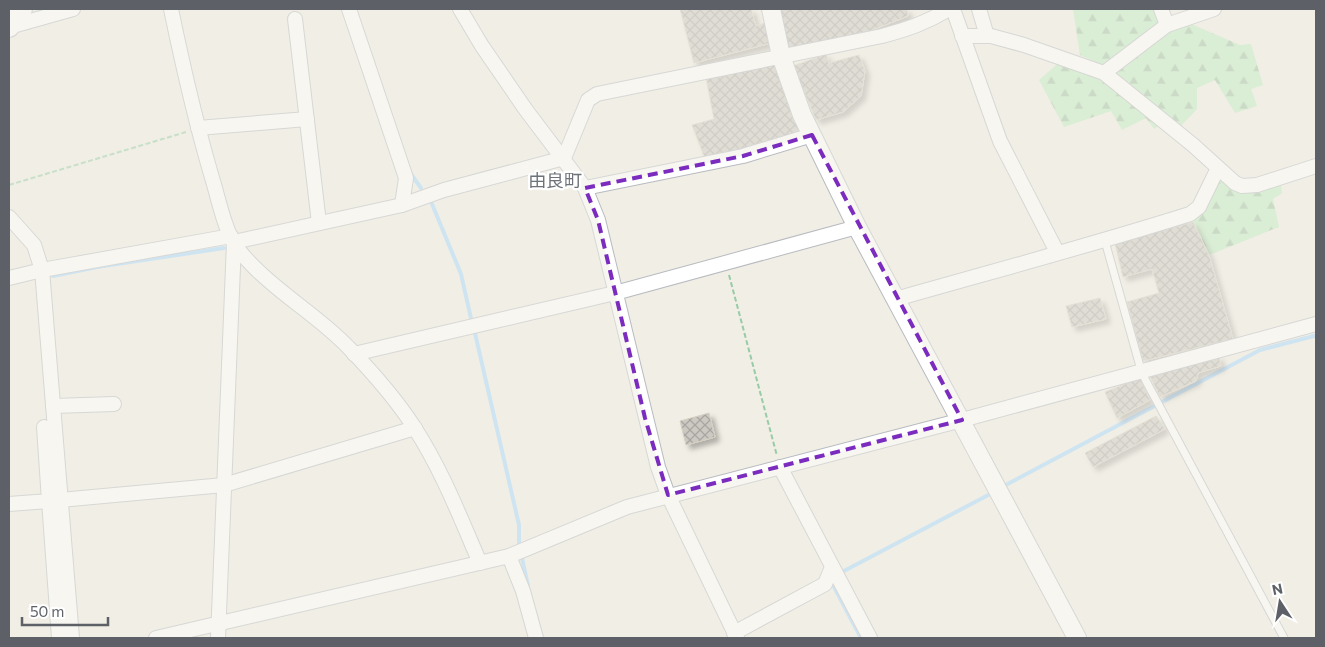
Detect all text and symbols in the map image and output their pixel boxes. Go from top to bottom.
district label: 由良町 [528,169,582,191]
north arrow [1255,577,1305,627]
text: N [1270,579,1284,598]
scale bar [22,594,109,626]
text: 50 m [30,602,64,620]

